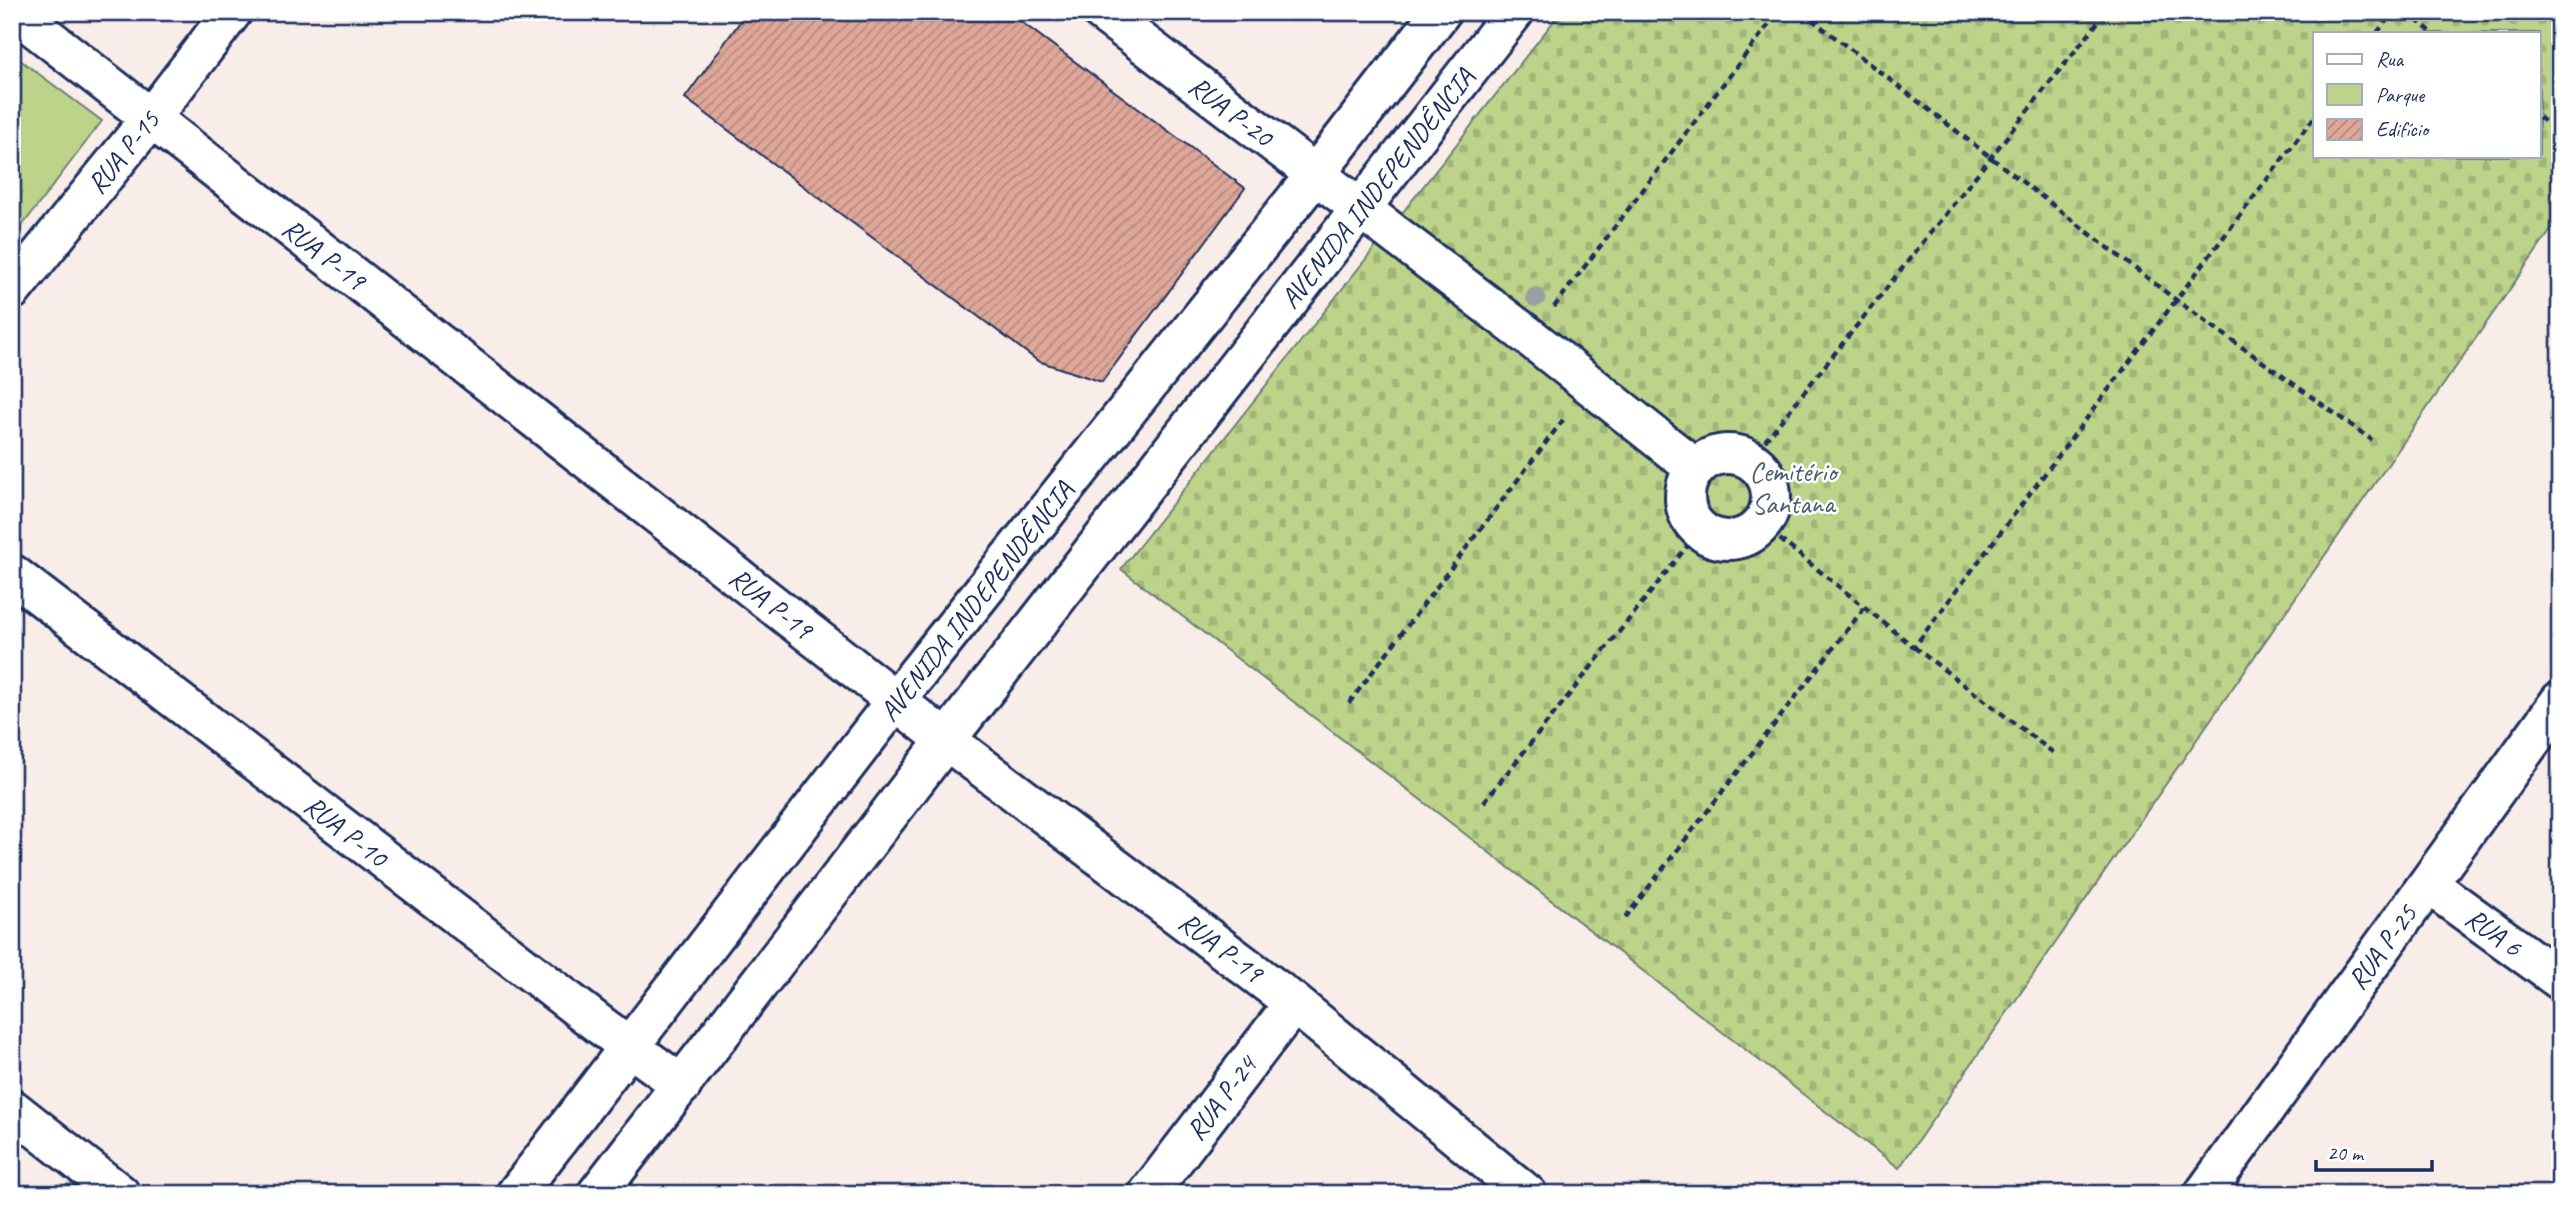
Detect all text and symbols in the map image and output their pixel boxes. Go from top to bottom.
legend [2313,32,2540,158]
text: Rua [2376,46,2404,72]
street label: AVENIDA INDEPENDÊNCIA [1272,60,1482,315]
street label: RUA P-20 [1182,68,1282,155]
text: Parque [2376,82,2425,108]
street label: RUA P-15 [79,102,168,200]
text: Edifício [2376,116,2431,142]
street label: RUA P-19 [275,211,375,299]
park label: Cemitério Santana [1750,454,1840,521]
street label: AVENIDA INDEPENDÊNCIA [871,473,1081,728]
street label: RUA P-19 [722,560,822,648]
street label: RUA P-10 [297,788,397,876]
street label: RUA P-25 [2340,897,2425,996]
street label: RUA 6 [2459,900,2530,965]
street label: RUA P-19 [1172,904,1272,991]
street label: RUA P-24 [1178,1047,1265,1147]
scale bar [2316,1129,2432,1173]
text: 20 m [2327,1140,2365,1166]

